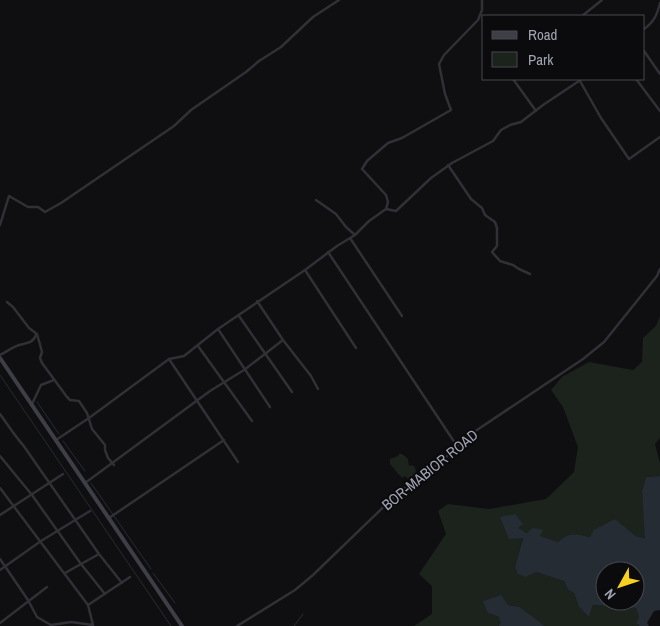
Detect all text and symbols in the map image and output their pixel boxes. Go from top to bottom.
legend [482,15,645,80]
text: Road [528,24,557,45]
text: Park [528,49,554,70]
street label: BOR-MABIOR ROAD [377,424,482,515]
north arrow [595,561,645,611]
text: N [600,585,620,603]

